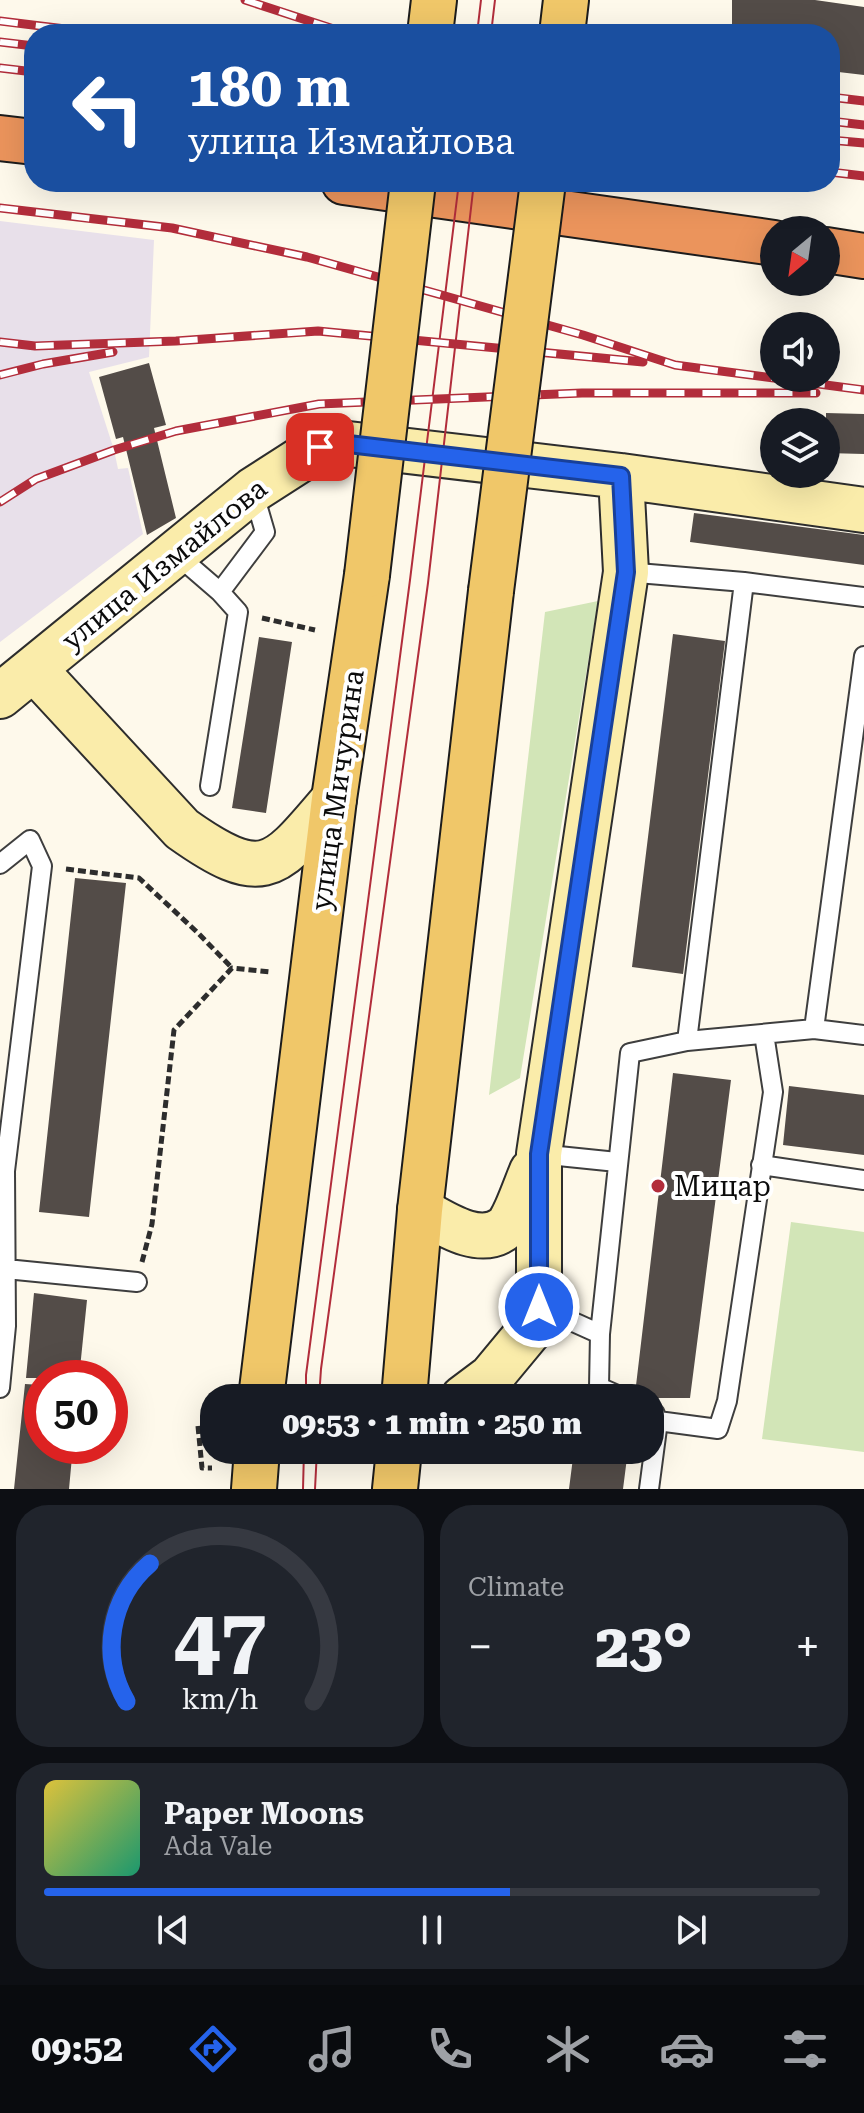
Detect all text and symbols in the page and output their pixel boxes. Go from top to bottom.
text: 180 m [188,54,350,120]
icon: left [56,56,160,160]
text: улица Измайлова [188,121,514,163]
north arrow [760,216,840,296]
map controls [760,216,840,488]
button: sound [760,312,840,392]
button: layers [760,408,840,488]
pin [286,413,354,481]
icon: arrive [298,425,342,469]
street label: улица Измайлова [55,472,273,657]
street label: улица Мичурина [304,668,371,912]
place label: Мицар [674,1170,771,1203]
marker: Мицар [649,1177,667,1195]
position arrow [497,1265,581,1349]
speed limit sign: 50 [24,1360,128,1464]
text: 09:53 · 1 min · 250 m [282,1406,582,1441]
text: Climate [468,1572,564,1602]
text: 47 [173,1591,267,1688]
text: 23° [595,1611,693,1682]
text: − [468,1621,493,1673]
text: + [795,1621,820,1673]
text: km/h [182,1682,258,1716]
text: Paper Moons [164,1796,364,1831]
text: Ada Vale [164,1831,272,1861]
icon: previous [151,1908,195,1952]
icon: pause [410,1908,454,1952]
icon: next [669,1908,713,1952]
icon: directions [185,2021,241,2077]
icon: music [304,2021,360,2077]
icon: phone [422,2021,478,2077]
icon: climate [540,2021,596,2077]
icon: car [659,2021,715,2077]
icon: filters [777,2021,833,2077]
text: 09:52 [31,2028,123,2070]

